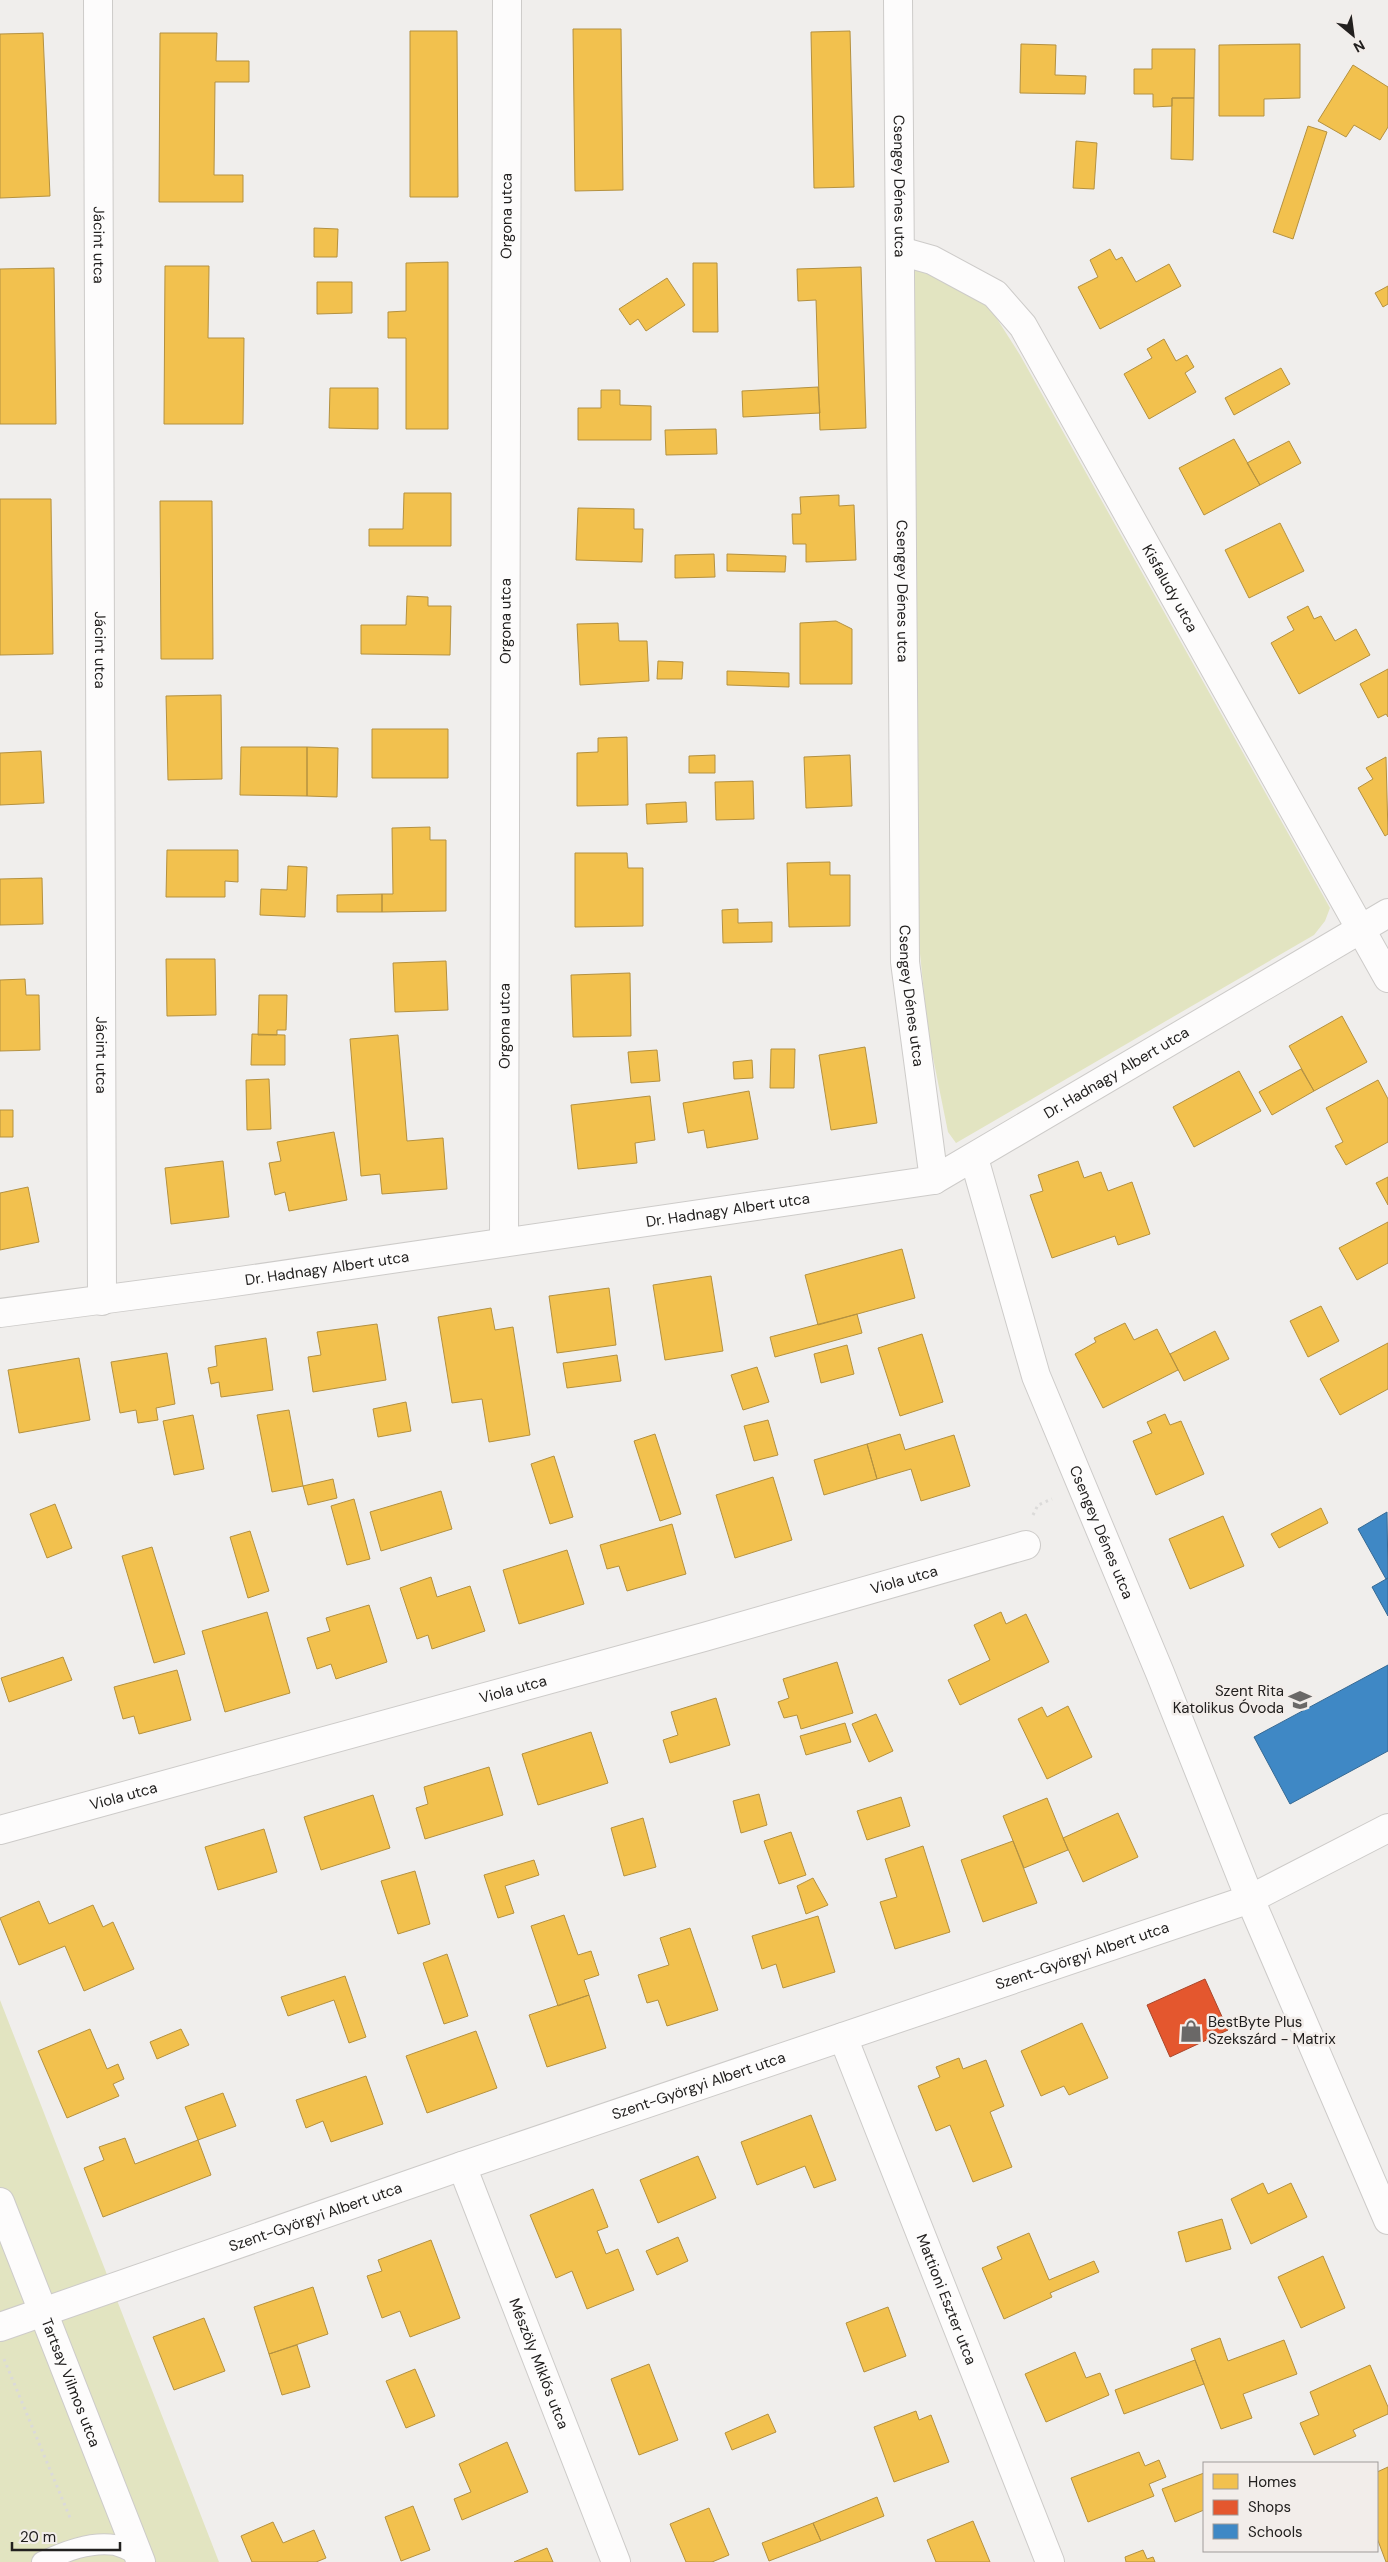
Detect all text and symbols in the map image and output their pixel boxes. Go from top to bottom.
north arrow [1328,10,1378,60]
text: N [1350,36,1368,57]
street label: Csengey Dénes utca [889,115,910,257]
street label: Orgona utca [496,173,517,259]
street label: Jácint utca [89,206,109,284]
street label: Csengey Dénes utca [892,520,913,662]
street label: Kisfaludy utca [1137,541,1202,636]
street label: Orgona utca [495,578,516,664]
street label: Jácint utca [90,611,110,689]
street label: Csengey Dénes utca [895,925,929,1068]
street label: Orgona utca [494,983,515,1069]
street label: Jácint utca [91,1016,111,1094]
street label: Dr. Hadnagy Albert utca [1040,1022,1193,1123]
street label: Dr. Hadnagy Albert utca [644,1188,811,1232]
street label: Dr. Hadnagy Albert utca [244,1247,410,1290]
street label: Csengey Dénes utca [1065,1463,1138,1602]
street label: Viola utca [868,1561,940,1599]
street label: Viola utca [477,1671,549,1708]
place label: Szent Rita Katolikus Óvoda [1173,1681,1284,1718]
school or university icon: Szent Rita Katolikus Óvoda [1287,1687,1313,1713]
street label: Viola utca [87,1777,159,1815]
street label: Szent-Györgyi Albert utca [993,1917,1172,1995]
place label: BestByte Plus Szekszárd - Matrix [1208,2012,1336,2049]
shop icon: BestByte Plus Szekszárd - Matrix [1178,2018,1204,2044]
street label: Szent-Györgyi Albert utca [609,2047,788,2125]
street label: Szent-Györgyi Albert utca [226,2178,405,2256]
street label: Mattioni Eszter utca [912,2231,981,2368]
street label: Mészöly Miklós utca [504,2295,573,2432]
street label: Tartsay Vilmos utca [37,2315,105,2450]
legend [1203,2462,1378,2552]
text: Homes [1248,2472,1297,2492]
text: Shops [1248,2497,1291,2517]
scale bar [12,2520,120,2552]
text: Schools [1248,2522,1303,2542]
text: 20 m [20,2527,56,2547]

